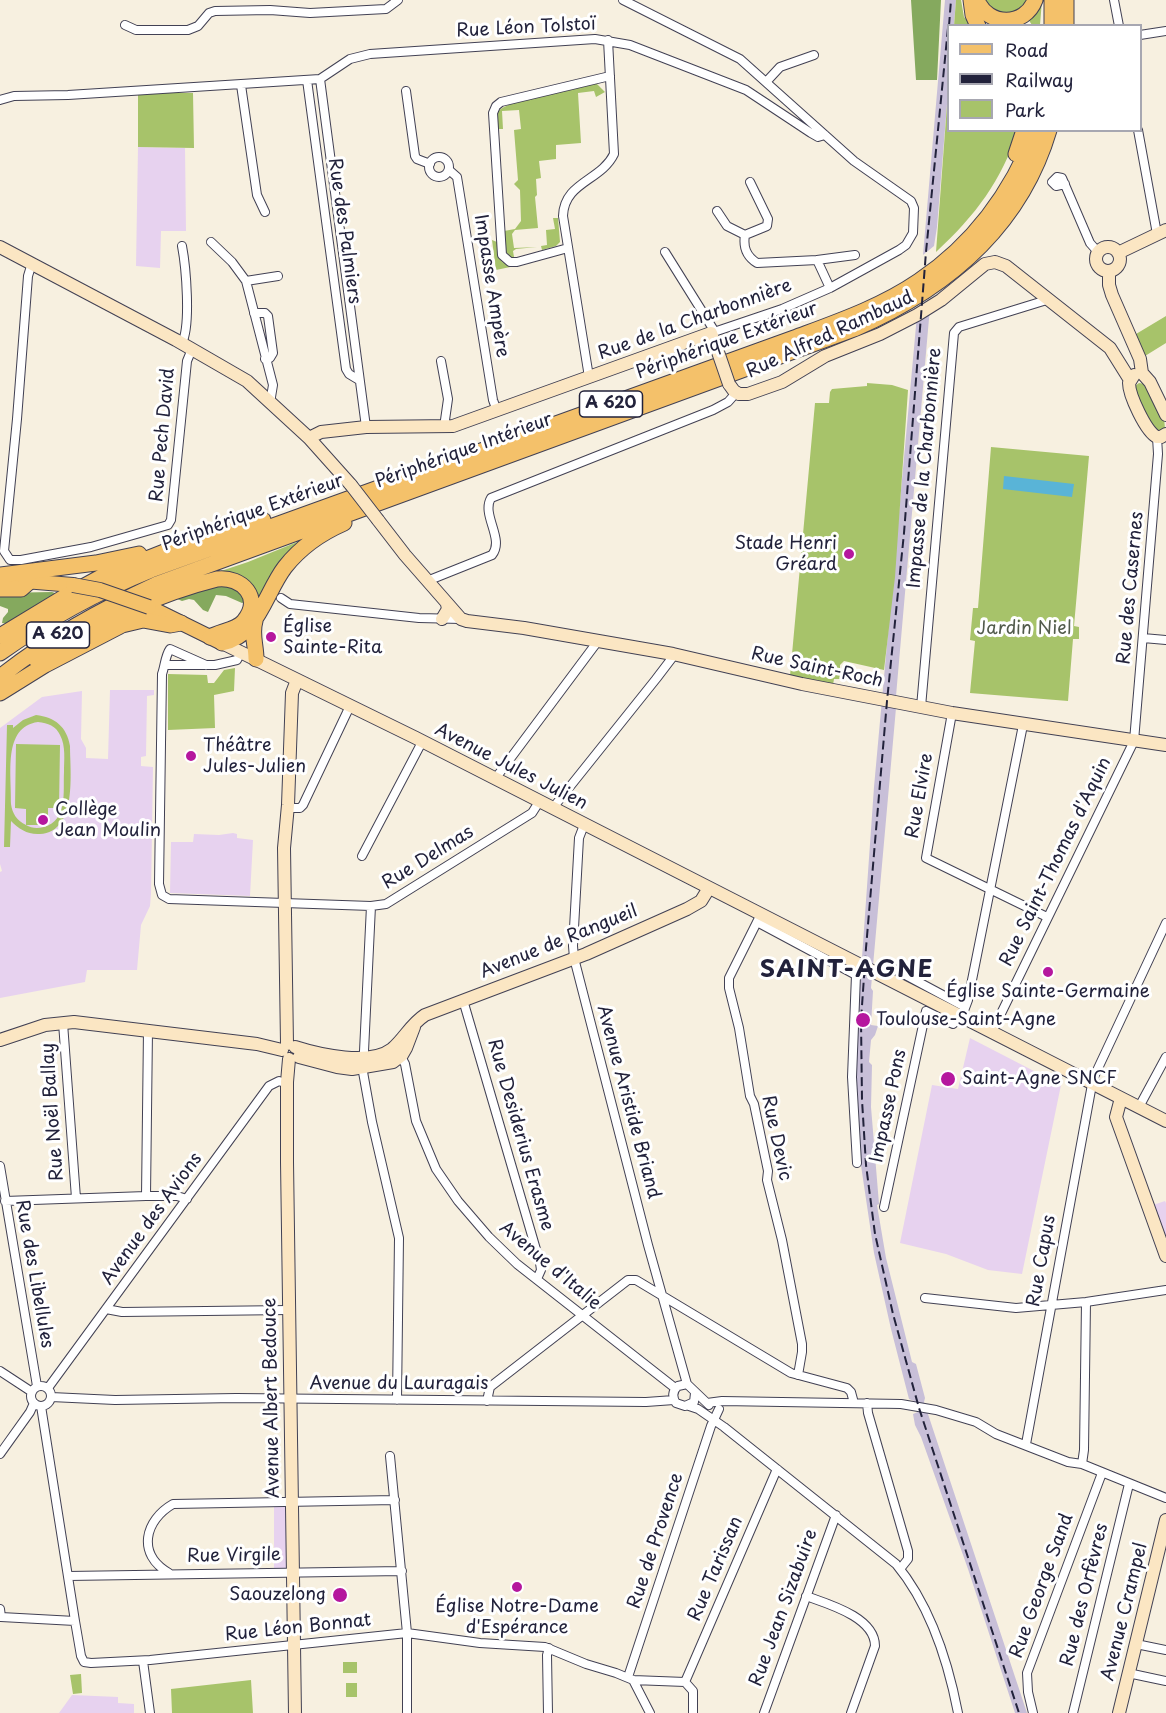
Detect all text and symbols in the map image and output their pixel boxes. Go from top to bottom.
street label: Rue Léon Tolstoï [456,14,596,42]
legend [947,24,1142,132]
text: Road [1005,36,1049,63]
text: Railway [1005,66,1073,93]
text: Park [1005,96,1045,123]
street label: Rue des Palmiers [323,157,365,305]
street label: Impasse Ampère [469,213,513,359]
street label: Rue de la Charbonnière [595,275,795,365]
street label: Rue Alfred Rambaud [743,287,917,383]
street label: Périphérique Extérieur [633,298,821,384]
street label: Impasse de la Charbonnière [904,347,946,589]
street label: Rue Pech David [146,367,180,503]
road number: A 620 [580,391,642,417]
street label: Périphérique Intérieur [373,409,555,493]
street label: Périphérique Extérieur [159,470,347,556]
street label: Rue des Casernes [1114,511,1148,665]
place label: Stade Henri Gréard [734,533,837,576]
marker: Stade Henri Gréard [842,547,856,561]
place label: Église Sainte-Rita [283,616,382,658]
park label: Jardin Niel [976,618,1072,640]
road number: A 620 [26,622,90,648]
marker: Église Sainte-Rita [264,630,278,644]
street label: Rue Saint-Roch [749,643,885,693]
street label: Avenue Jules Julien [431,719,591,815]
place label: Théâtre Jules-Julien [203,735,306,777]
marker: Théâtre Jules-Julien [184,749,198,763]
street label: Rue Elvire [902,752,938,840]
street label: Rue Saint-Thomas d'Aquin [996,754,1116,970]
place label: Collège Jean Moulin [55,799,161,842]
marker: Collège Jean Moulin [36,813,50,827]
street label: Rue Delmas [378,821,478,895]
street label: Avenue de Rangueil [477,901,641,983]
district label: SAINT-AGNE [759,956,935,984]
marker: Église Sainte-Germaine [1041,965,1055,979]
place label: Église Sainte-Germaine [946,981,1150,1003]
street label: Avenue Aristide Briand [592,1003,664,1201]
place label: Toulouse-Saint-Agne [876,1009,1056,1031]
marker: Toulouse-Saint-Agne [854,1011,872,1029]
street label: Rue Desiderius Erasme [482,1037,558,1233]
street label: Rue Noël Ballay [37,1042,69,1182]
street label: Impasse Pons [866,1047,912,1165]
place label: Saint-Agne SNCF [962,1068,1117,1090]
marker: Saint-Agne SNCF [939,1070,957,1088]
street label: Rue Devic [756,1093,796,1183]
street label: Avenue des Avions [97,1149,207,1289]
street label: Rue des Libellules [10,1198,58,1350]
street label: Rue Capus [1023,1213,1061,1309]
street label: Avenue d'Italie [495,1217,605,1315]
street label: Avenue Albert Bedouce [259,1298,285,1498]
street label: Avenue du Lauragais [310,1373,488,1395]
street label: Rue de Provence [624,1470,688,1612]
street label: Rue George Sand [1006,1511,1078,1661]
street label: Rue Tarissan [684,1513,748,1625]
street label: Rue des Orfèvres [1057,1521,1113,1669]
street label: Rue Jean Sizabuire [746,1526,822,1690]
street label: Avenue Crampel [1097,1541,1153,1683]
street label: Rue Virgile [187,1544,281,1568]
marker: Église Notre-Dame d'Espérance [510,1580,524,1594]
place label: Saouzelong [229,1584,326,1606]
marker: Saouzelong [331,1586,349,1604]
place label: Église Notre-Dame d'Espérance [435,1596,599,1638]
street label: Rue Léon Bonnat [224,1610,372,1646]

